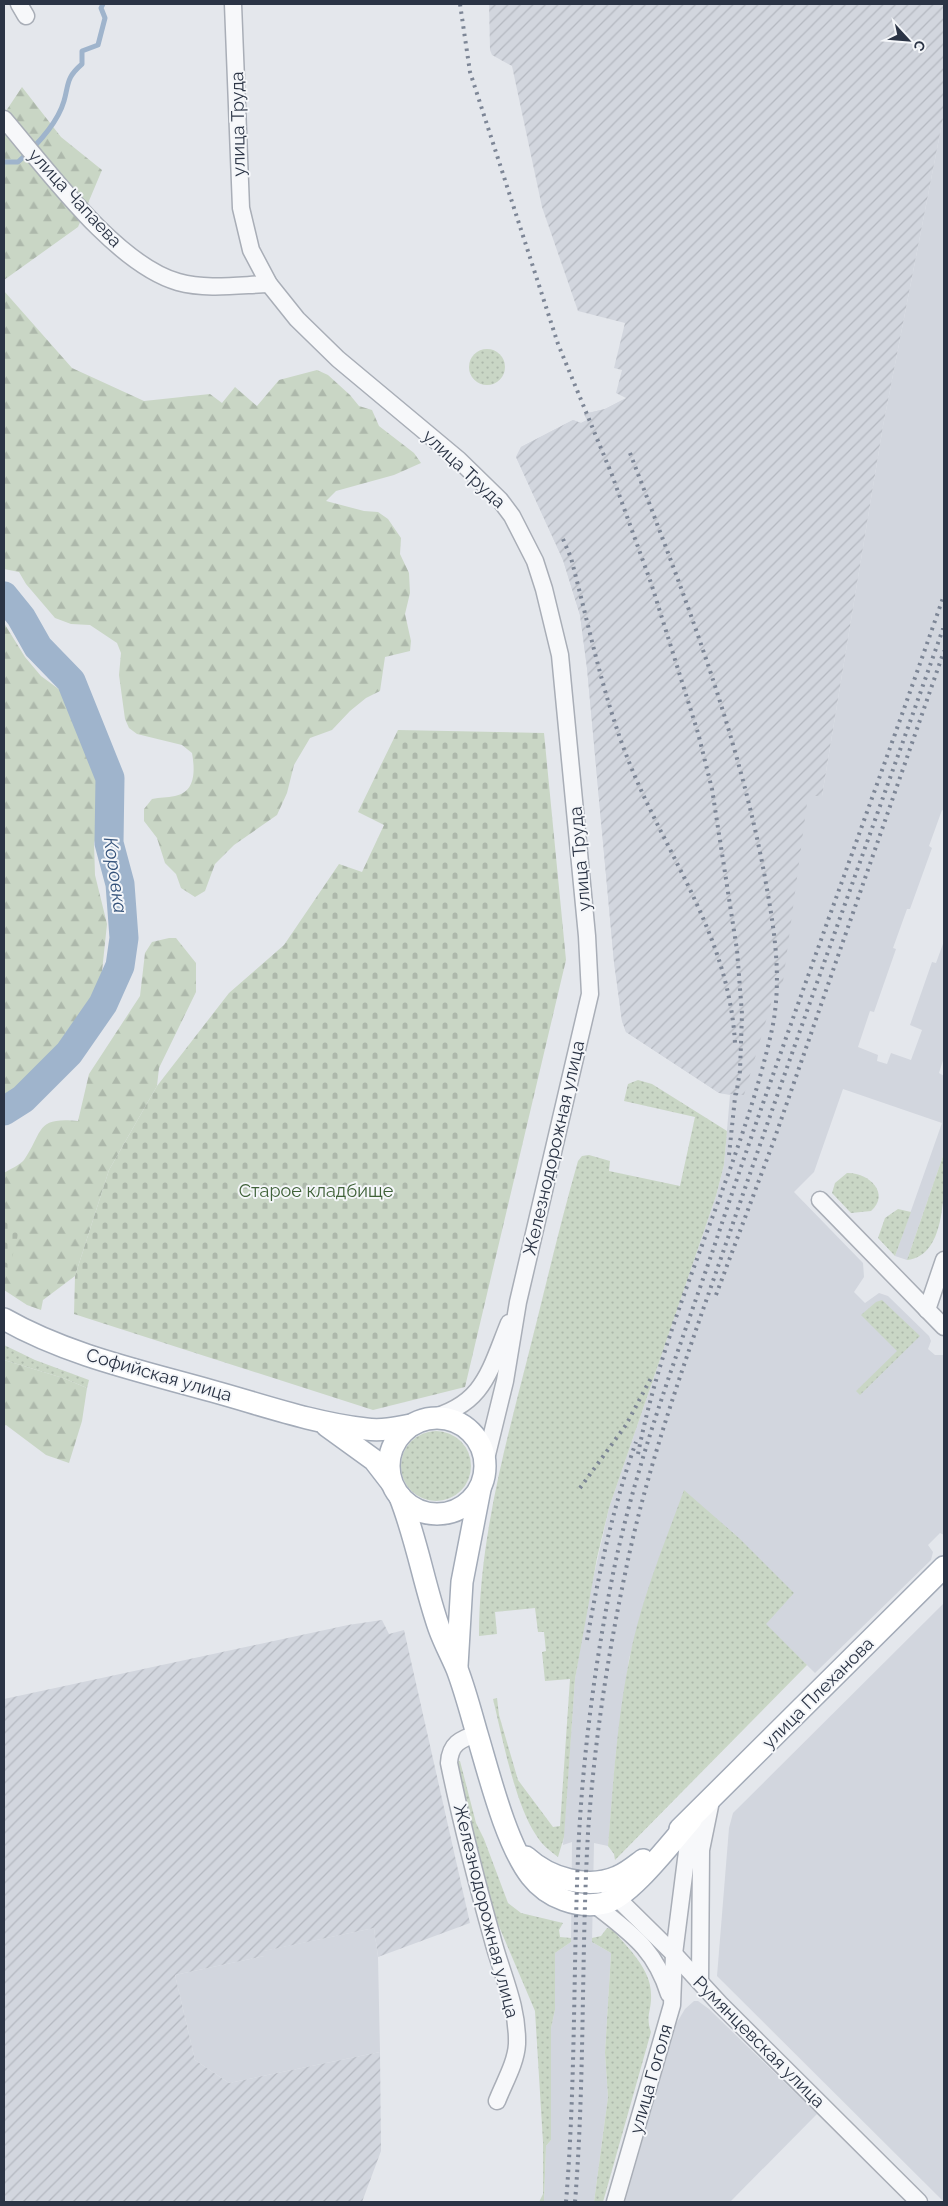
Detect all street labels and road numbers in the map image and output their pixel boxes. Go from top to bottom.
street label: улица Труда [226,71,249,177]
street label: улица Чапаева [24,144,126,251]
street label: улица Труда [419,425,510,512]
street label: улица Труда [564,806,595,912]
street label: Железнодорожная улица [519,1038,588,1257]
street label: Софийская улица [84,1344,234,1405]
street label: улица Плеханова [758,1633,878,1753]
street label: Железнодорожная улица [450,1802,523,2020]
street label: Румянцевская улица [689,1972,829,2112]
street label: улица Гоголя [625,2022,676,2136]

